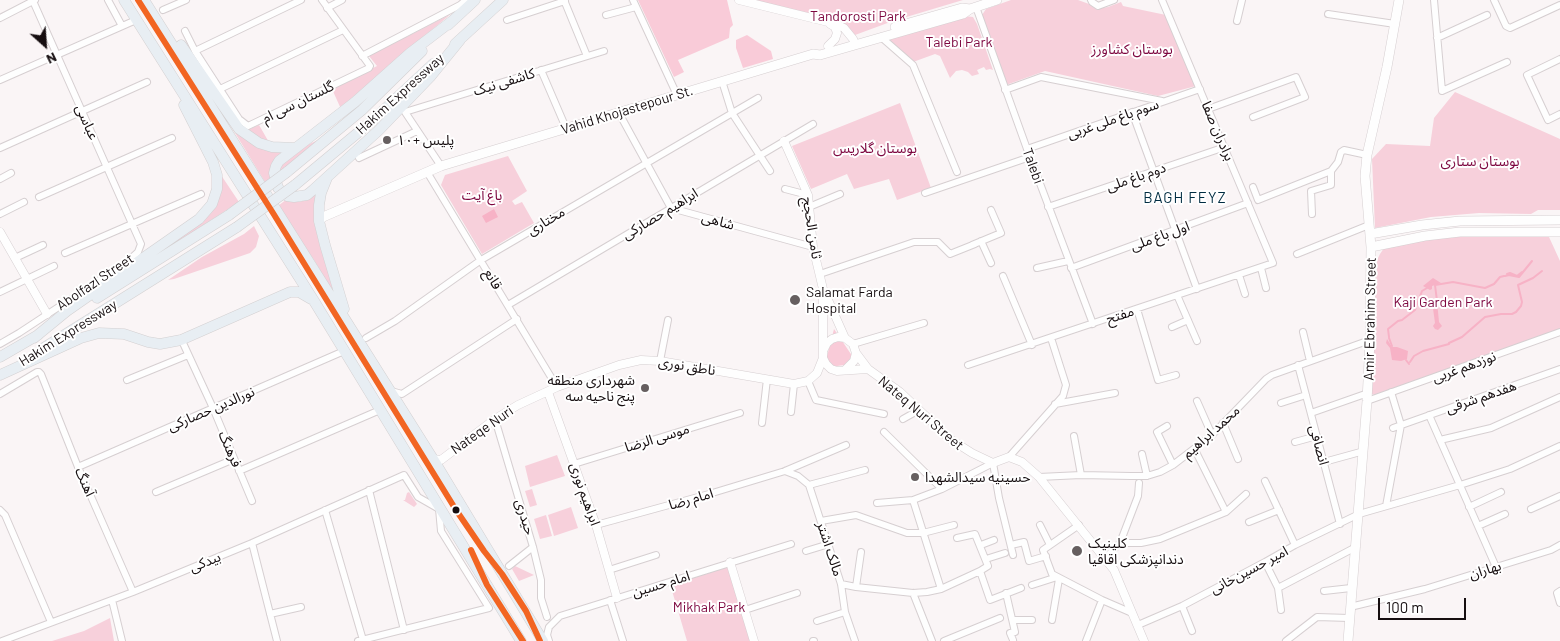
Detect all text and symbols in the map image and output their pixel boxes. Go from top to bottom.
park label: Tandorosti Park [810,8,906,24]
north arrow [20,20,70,70]
park label: Talebi Park [925,34,993,50]
park label: بوستان کشاورز [1091,41,1173,57]
text: N [44,49,60,69]
street label: Hakim Expressway [352,50,448,138]
street label: کاشفی نیک [471,65,537,99]
street label: گلستان سی ام [259,77,337,127]
street label: Vahid Khojastepour St. [559,82,695,138]
street label: سوم باغ ملی غربی [1065,95,1161,143]
street label: برادران صفا [1198,99,1238,163]
street label: عباسی [72,102,102,142]
place label: پلیس +۱۰ [397,132,454,148]
marker: پلیس +۱۰ [381,134,393,146]
park label: بوستان گلاریس [833,140,917,156]
street label: Talebi [1019,146,1047,186]
park label: بوستان ستاری [1440,153,1520,169]
street label: دوم باغ ملی [1104,159,1168,195]
street label: ابراهیم حصارکی [619,185,701,243]
park label: باغ آیت [462,187,502,203]
district label: BAGH FEYZ [1142,189,1228,207]
street label: ثامن الحجج [799,196,825,260]
street label: مختاری [524,203,568,239]
street label: شاهی [700,209,736,233]
street label: اول باغ ملی [1128,218,1192,254]
street label: Abolfazl Street [53,250,137,314]
street label: Amir Ebrahim Street [1361,257,1379,381]
street label: قانع [480,265,506,293]
place label: Salamat Farda Hospital [806,284,893,316]
marker: Salamat Farda Hospital [788,293,802,307]
park label: Kaji Garden Park [1393,294,1493,310]
street label: Hakim Expressway [16,296,120,370]
street label: مفتح [1104,302,1136,328]
street label: نوزدهم غربی [1430,348,1498,386]
street label: ناطق نوری [657,353,717,379]
place label: شهرداری منطقه پنج ناحیه سه [547,372,635,404]
street label: Nateq Nuri Street [875,372,967,454]
street label: هفدهم شرقی [1443,377,1519,417]
marker: شهرداری منطقه پنج ناحیه سه [639,382,651,394]
street label: نورالدین حصارکی [165,383,257,435]
street label: Nateqe Nuri [447,402,517,458]
street label: محمد ابراهیم [1179,402,1243,462]
street label: موسی الرضا [623,420,691,456]
street label: انصافی [1306,423,1332,467]
street label: فرهنگ [215,428,245,470]
street label: ابراهیم نوری [566,460,604,528]
street label: آهنگ [71,465,99,499]
place label: حسینیه سیدالشهدا [925,469,1030,485]
marker: حسینیه سیدالشهدا [909,471,921,483]
street label: امام رضا [667,485,715,513]
street label: حیدری [512,497,538,537]
unlabelled marker [451,505,461,515]
street label: مالک اشتر [813,519,847,579]
place label: کلینیک دندانپزشکی اقاقیا [1088,535,1184,568]
street label: امیر حسین‌خانی [1207,542,1291,598]
marker: کلینیک دندانپزشکی اقاقیا [1070,544,1084,558]
street label: بیدکی [187,548,223,576]
street label: بهاران [1467,557,1503,583]
street label: امام حسین [630,567,692,601]
scale bar [1380,588,1468,620]
text: 100 m [1386,598,1424,616]
park label: Mikhak Park [673,599,745,615]

